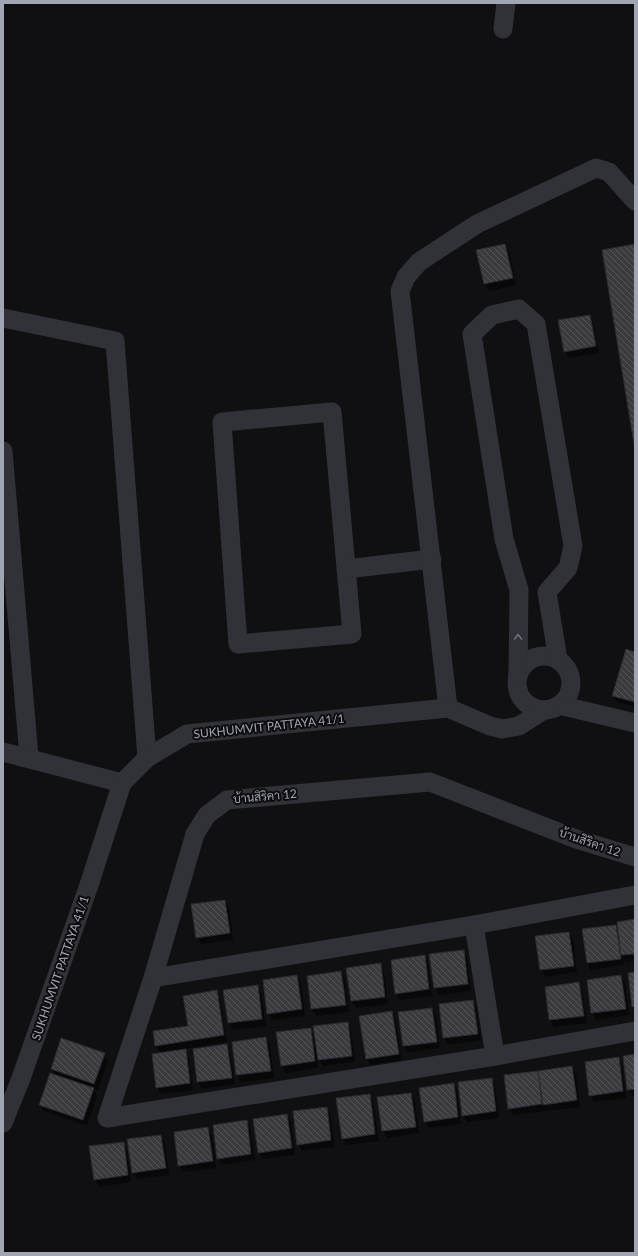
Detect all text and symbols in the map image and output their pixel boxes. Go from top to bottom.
one-way arrow [514,634,522,640]
street label: SUKHUMVIT PATTAYA 41/1 [193,711,345,741]
street label: บ้านสิริคา 12 [232,786,298,806]
street label: บ้านสิริคา 12 [557,824,623,860]
street label: SUKHUMVIT PATTAYA 41/1 [28,894,92,1042]

